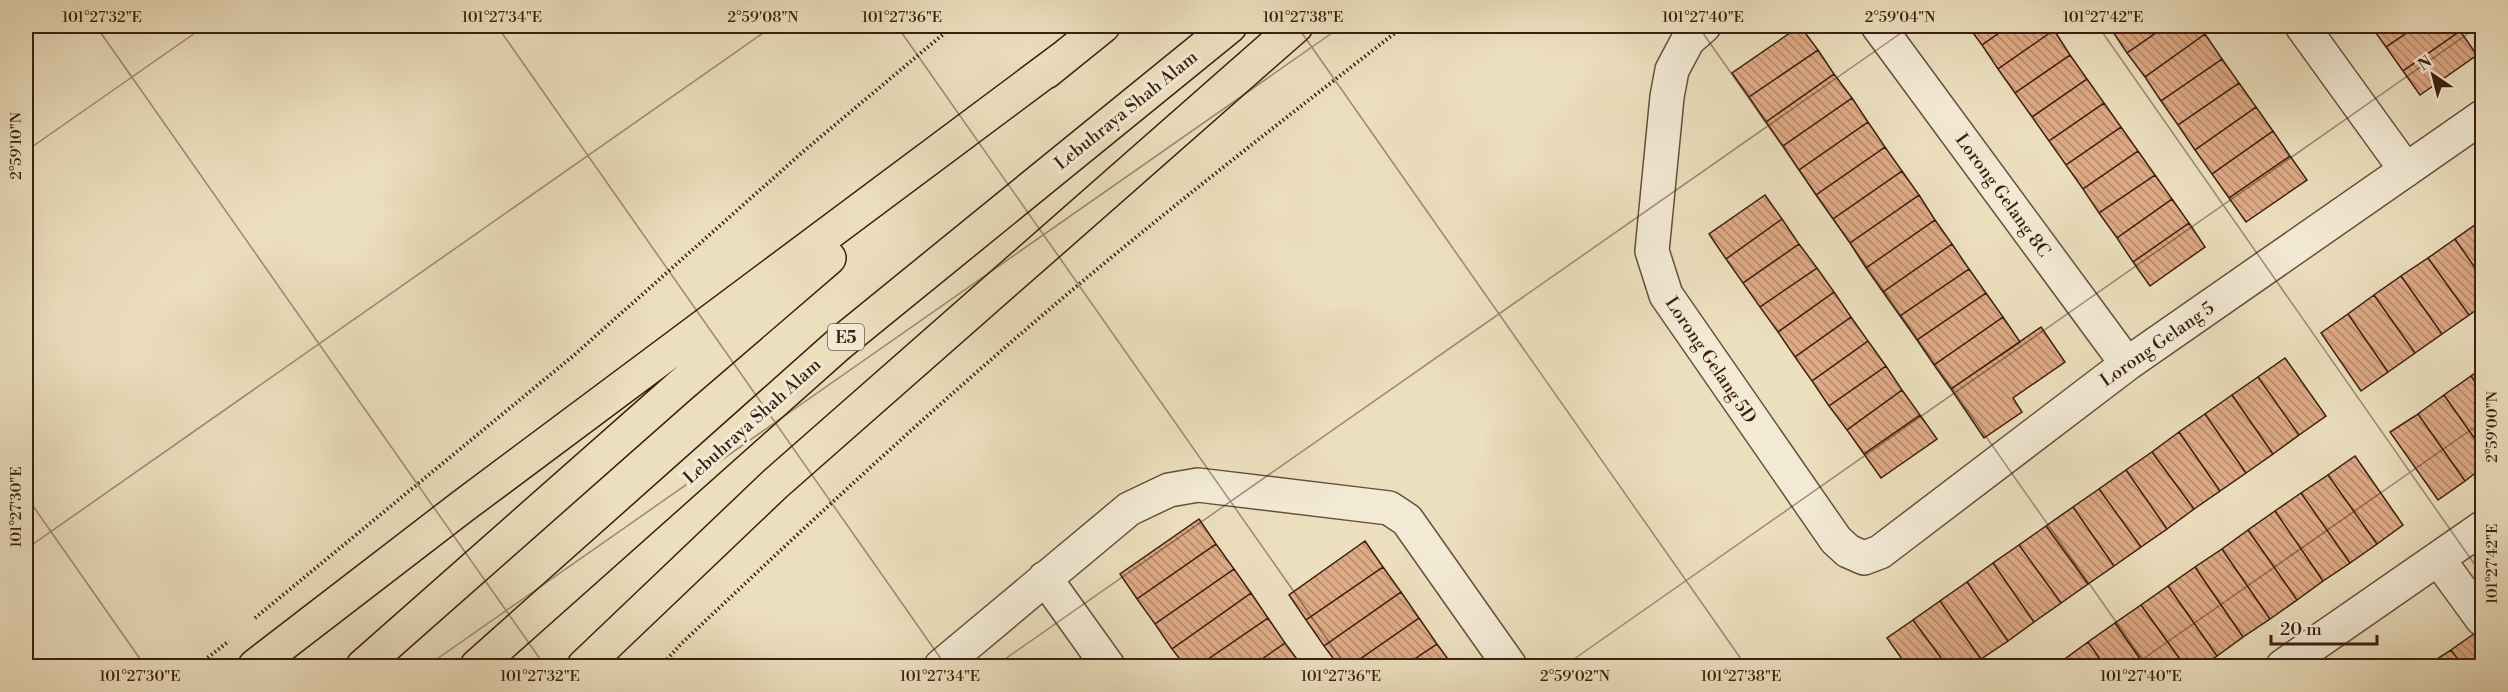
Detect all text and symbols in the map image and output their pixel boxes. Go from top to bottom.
text: 101°27'32"E [62,8,142,27]
text: 101°27'34"E [462,8,542,27]
text: 2°59'08"N [728,8,798,27]
text: 101°27'36"E [862,8,942,27]
text: 101°27'38"E [1263,8,1343,27]
text: 101°27'40"E [1662,8,1744,27]
text: 2°59'04"N [1865,8,1935,27]
text: 101°27'42"E [2063,8,2143,27]
street label: Lebuhraya Shah Alam [1050,45,1203,175]
north arrow [2403,45,2463,105]
text: N [2414,52,2436,75]
text: 2°59'10"N [7,112,26,180]
street label: Lorong Gelang 8C [1950,129,2055,262]
street label: Lorong Gelang 5D [1660,293,1761,428]
street label: Lorong Gelang 5 [2096,297,2219,392]
road number: E5 [828,324,864,350]
street label: Lebuhraya Shah Alam [679,353,826,489]
text: 2°59'00"N [2483,391,2502,463]
text: 101°27'30"E [7,466,26,548]
text: 101°27'42"E [2483,524,2502,604]
scale bar [2271,608,2378,646]
text: 20 m [2280,618,2322,641]
text: 101°27'30"E [99,667,181,686]
text: 101°27'32"E [500,667,580,686]
text: 101°27'34"E [900,667,980,686]
text: 101°27'36"E [1301,667,1381,686]
text: 2°59'02"N [1540,667,1610,686]
text: 101°27'38"E [1701,667,1781,686]
text: 101°27'40"E [2100,667,2182,686]

